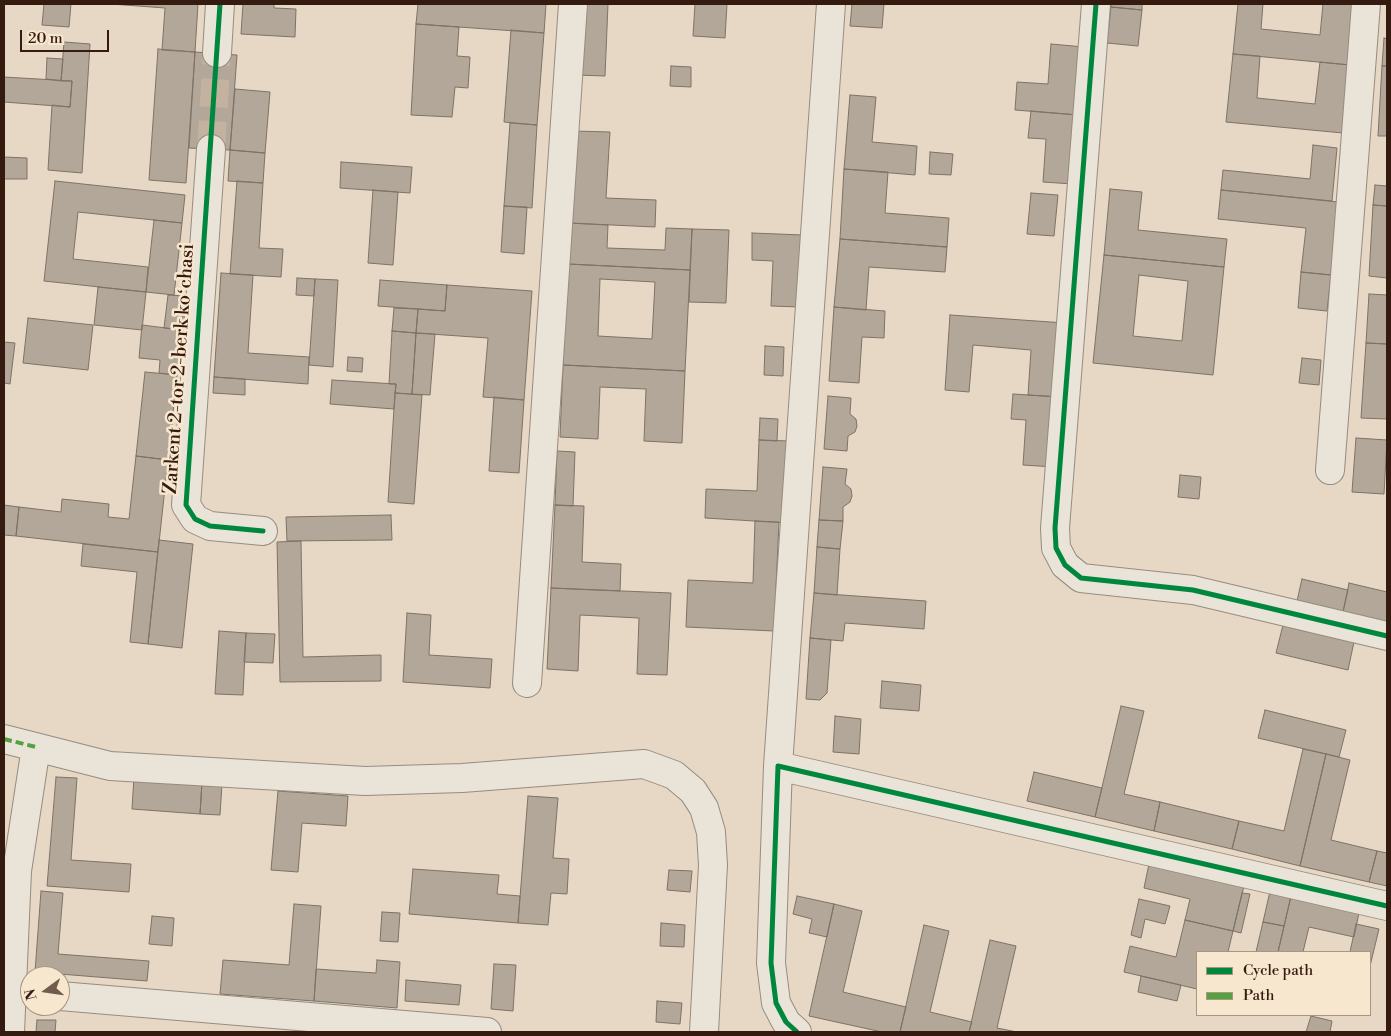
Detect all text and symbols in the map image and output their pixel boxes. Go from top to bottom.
scale bar [22,20,111,52]
text: 20 m [28,29,63,48]
street label: Zarkent 2-tor 2-berk koʻchasi [160,243,200,495]
legend [1196,951,1371,1016]
text: Cycle path [1243,961,1313,980]
north arrow [20,966,70,1016]
text: Path [1243,986,1275,1005]
text: N [21,987,41,1002]

